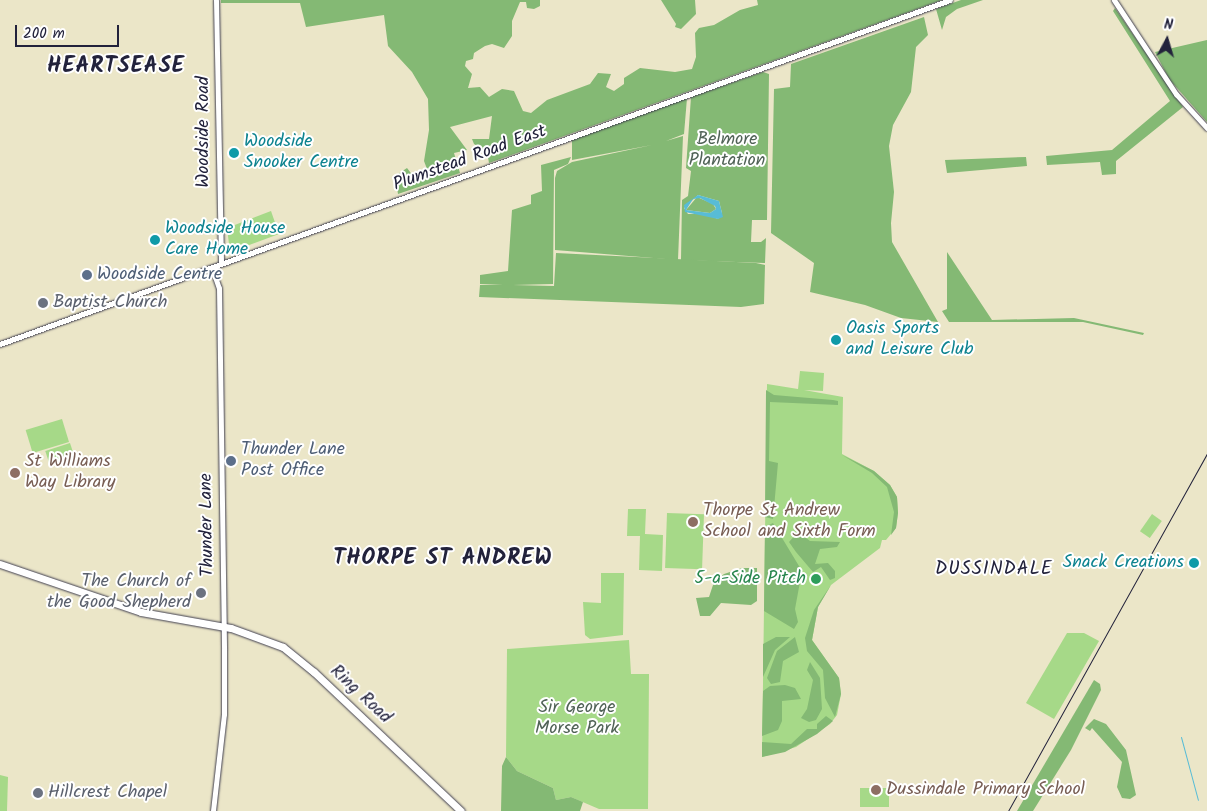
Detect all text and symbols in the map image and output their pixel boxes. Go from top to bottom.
text: N [1163,14,1174,36]
scale bar [18,15,121,47]
north arrow [1142,15,1192,65]
text: 200 m [23,22,65,46]
district label: HEARTSEASE [46,54,186,80]
street label: Woodside Road [193,76,215,188]
street label: Plumstead Road East [390,121,550,197]
park label: Belmore Plantation [689,130,765,172]
place label: Woodside Snooker Centre [244,132,359,174]
marker: Woodside Snooker Centre [228,147,240,159]
place label: Woodside House Care Home [165,219,285,262]
marker: Woodside House Care Home [149,234,161,246]
place label: Woodside Centre [97,264,222,286]
marker: Woodside Centre [81,269,93,281]
place label: Baptist Church [53,292,167,314]
marker: Baptist Church [37,297,49,309]
place label: Oasis Sports and Leisure Club [846,319,973,362]
marker: Oasis Sports and Leisure Club [830,334,842,346]
place label: Thunder Lane Post Office [241,440,345,482]
place label: St Williams Way Library [25,452,116,494]
marker: Thunder Lane Post Office [225,455,237,467]
marker: St Williams Way Library [9,467,21,479]
street label: Thunder Lane [196,473,220,577]
place label: Thorpe St Andrew School and Sixth Form [703,501,876,544]
marker: Thorpe St Andrew School and Sixth Form [687,516,699,528]
district label: THORPE ST ANDREW [331,546,555,572]
place label: Snack Creations [1063,552,1184,574]
marker: Snack Creations [1188,557,1200,569]
district label: DUSSINDALE [934,559,1054,581]
place label: 5-a-Side Pitch [695,568,806,590]
place label: The Church of the Good Shepherd [47,572,191,614]
marker: 5-a-Side Pitch [810,573,822,585]
marker: The Church of the Good Shepherd [195,587,207,599]
street label: Ring Road [325,661,395,729]
park label: Sir George Morse Park [535,698,619,741]
place label: Dussindale Primary School [886,779,1085,801]
place label: Hillcrest Chapel [48,782,167,804]
marker: Dussindale Primary School [870,784,882,796]
marker: Hillcrest Chapel [32,787,44,799]

